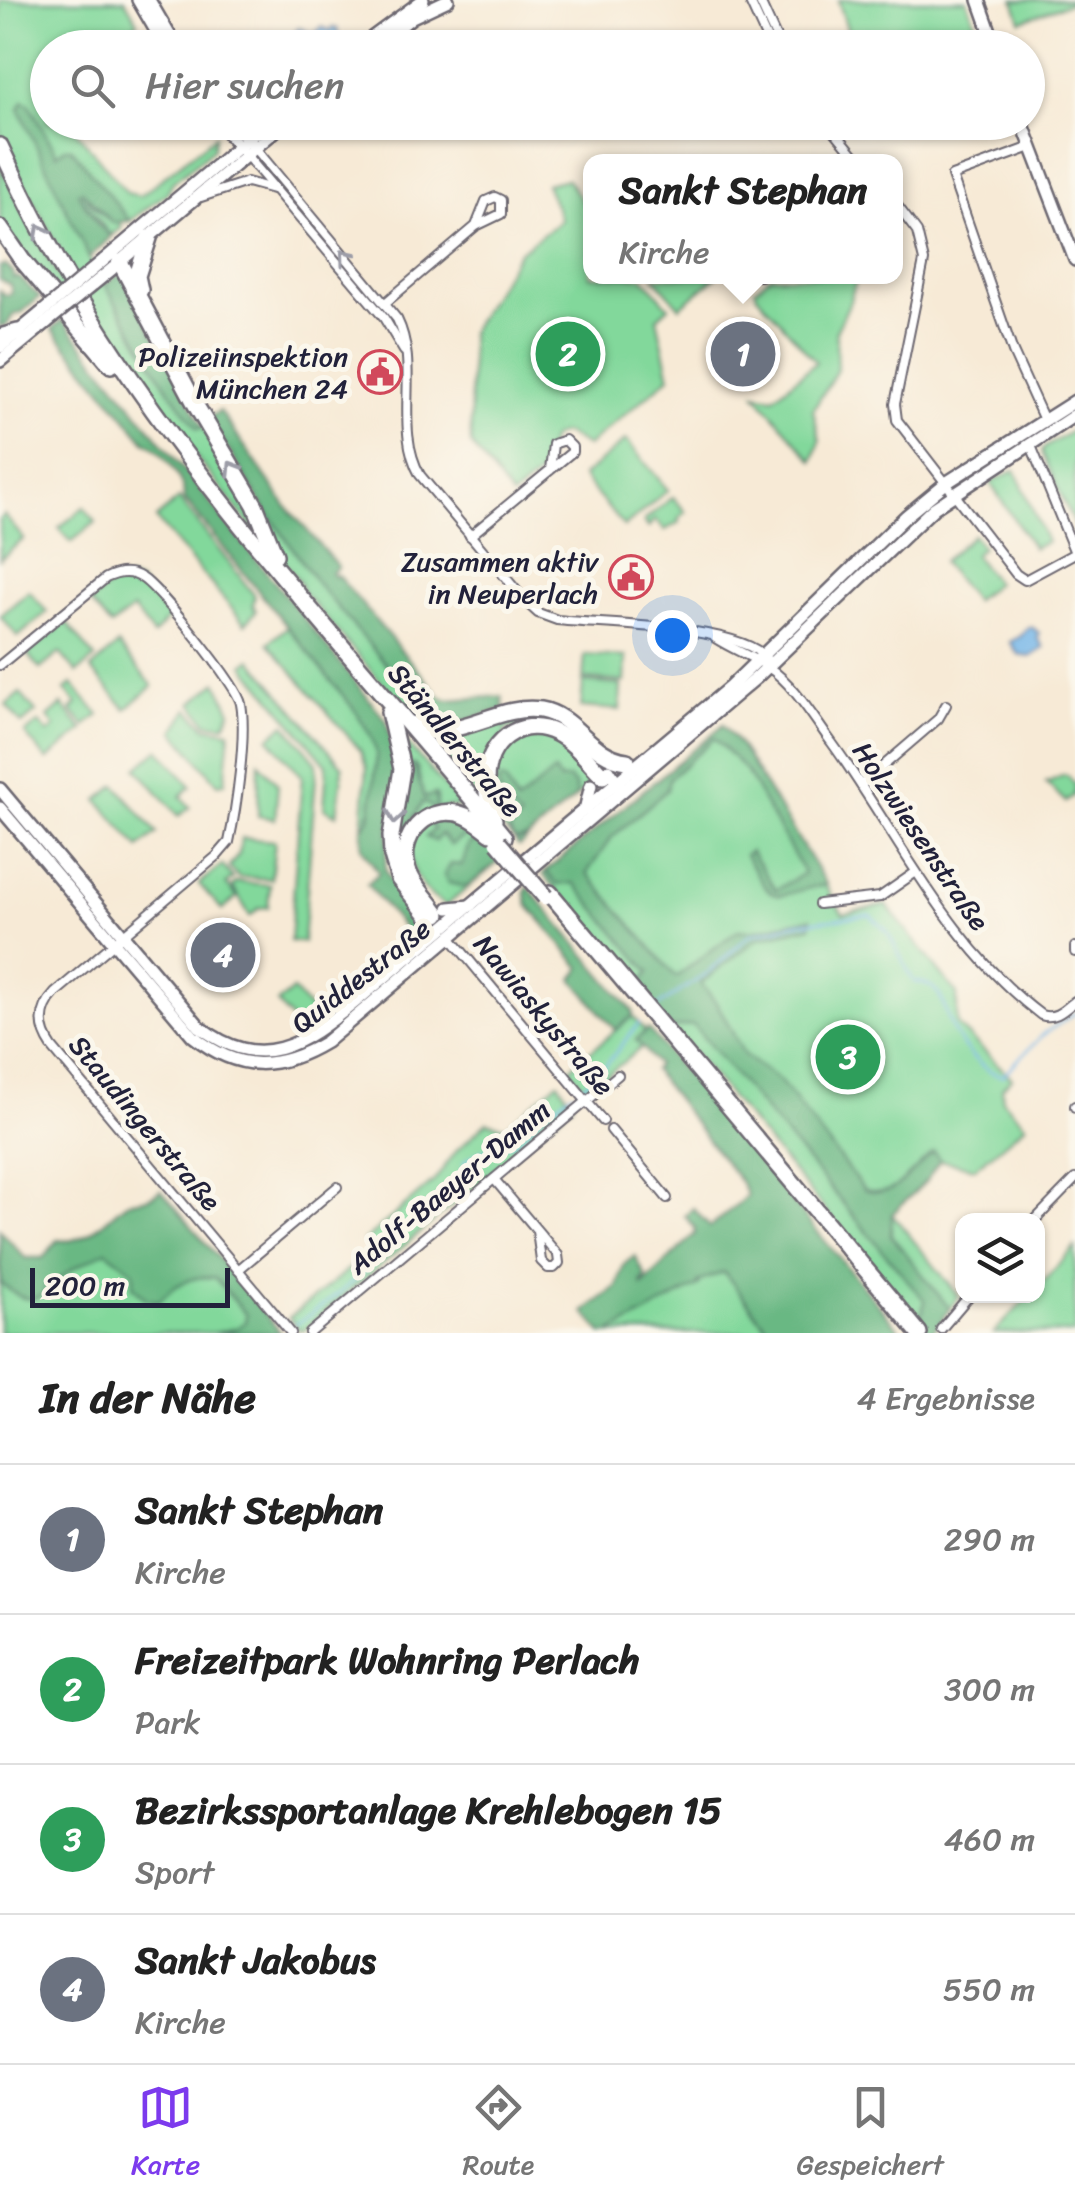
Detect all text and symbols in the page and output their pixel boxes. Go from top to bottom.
search box [30,30,1045,140]
text: Hier suchen [145,52,344,119]
icon: search [65,58,120,113]
popup [583,154,903,284]
text: Sankt Stephan [619,157,867,224]
one-way arrow [34,224,53,242]
text: Kirche [619,224,709,281]
one-way arrow [340,249,358,267]
pin: 2 [536,316,600,392]
pin: 1 [710,316,776,392]
place label: Polizeiinspektion München 24 [138,332,348,413]
public building icon: Polizeiinspektion München 24 [357,349,403,395]
one-way arrow [227,461,246,479]
place label: Zusammen aktiv in Neuperlach [401,537,600,618]
public building icon: Zusammen aktiv in Neuperlach [608,554,654,600]
your location [647,610,698,661]
street label: Ständlerstraße [375,652,535,828]
street label: Holzwiesenstraße [839,731,1003,941]
one-way arrow [385,808,406,825]
street label: Quiddestraße [280,905,442,1047]
pin: 4 [190,918,256,992]
street label: Nawiaskystraße [461,923,627,1107]
pin: 3 [816,1020,880,1094]
street label: Staudingerstraße [56,1024,234,1222]
street label: Adolf-Baeyer-Damm [336,1087,562,1288]
map controls [955,1213,1045,1303]
button: layers [955,1213,1045,1303]
text: 200 m [45,1261,125,1310]
scale bar [30,1263,230,1308]
text: In der Nähe [40,1361,256,1435]
text: 4 Ergebnisse [857,1370,1035,1427]
text: Sankt Stephan [135,1477,383,1544]
text: 1 [66,1511,79,1568]
text: 290 m [944,1511,1035,1568]
text: Kirche [135,1544,226,1601]
text: Freizeitpark Wohnring Perlach [135,1627,639,1694]
text: 2 [63,1661,82,1718]
text: 300 m [944,1661,1035,1718]
text: Park [135,1694,201,1751]
text: Bezirkssportanlage Krehlebogen 15 [135,1777,722,1844]
text: 3 [64,1811,81,1868]
text: 460 m [944,1811,1035,1868]
text: Sport [135,1844,214,1901]
text: Sankt Jakobus [135,1927,376,1994]
text: 4 [62,1961,83,2018]
text: 550 m [943,1961,1035,2018]
text: Kirche [135,1994,226,2051]
tab: Karte [131,2080,200,2189]
tab: Route [462,2080,534,2189]
tab: Gespeichert [796,2080,944,2189]

